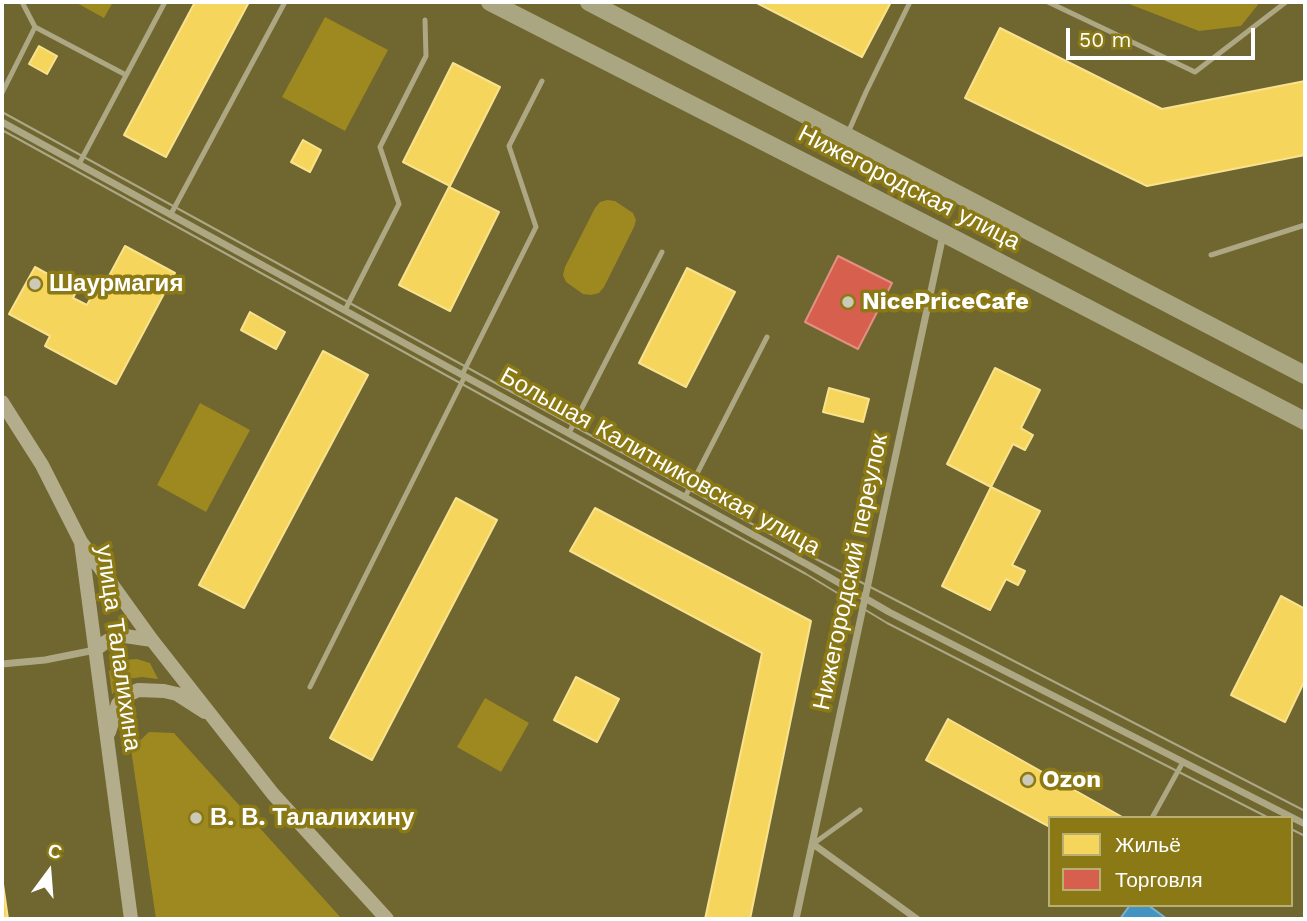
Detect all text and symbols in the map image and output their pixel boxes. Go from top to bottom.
scale bar [1069,14,1258,58]
text: 50 m [1079,27,1131,52]
street label: Нижегородская улица [793,119,1025,257]
place label: Шаурмагия [49,270,183,298]
marker: Шаурмагия [27,276,43,292]
place label: NicePriceCafe [862,288,1029,316]
marker: NicePriceCafe [840,294,856,310]
street label: Большая Калитниковская улица [495,362,825,562]
street label: Нижегородский переулок [808,431,894,713]
street label: улица Талалихина [89,543,147,753]
place label: Ozon [1042,766,1101,794]
marker: Ozon [1020,772,1036,788]
place label: В. В. Талалихину [210,804,414,832]
marker: В. В. Талалихину [188,810,204,826]
legend [1048,816,1293,907]
text: Жильё [1115,832,1181,857]
north arrow [14,837,84,907]
text: С [45,838,65,864]
text: Торговля [1115,867,1203,892]

